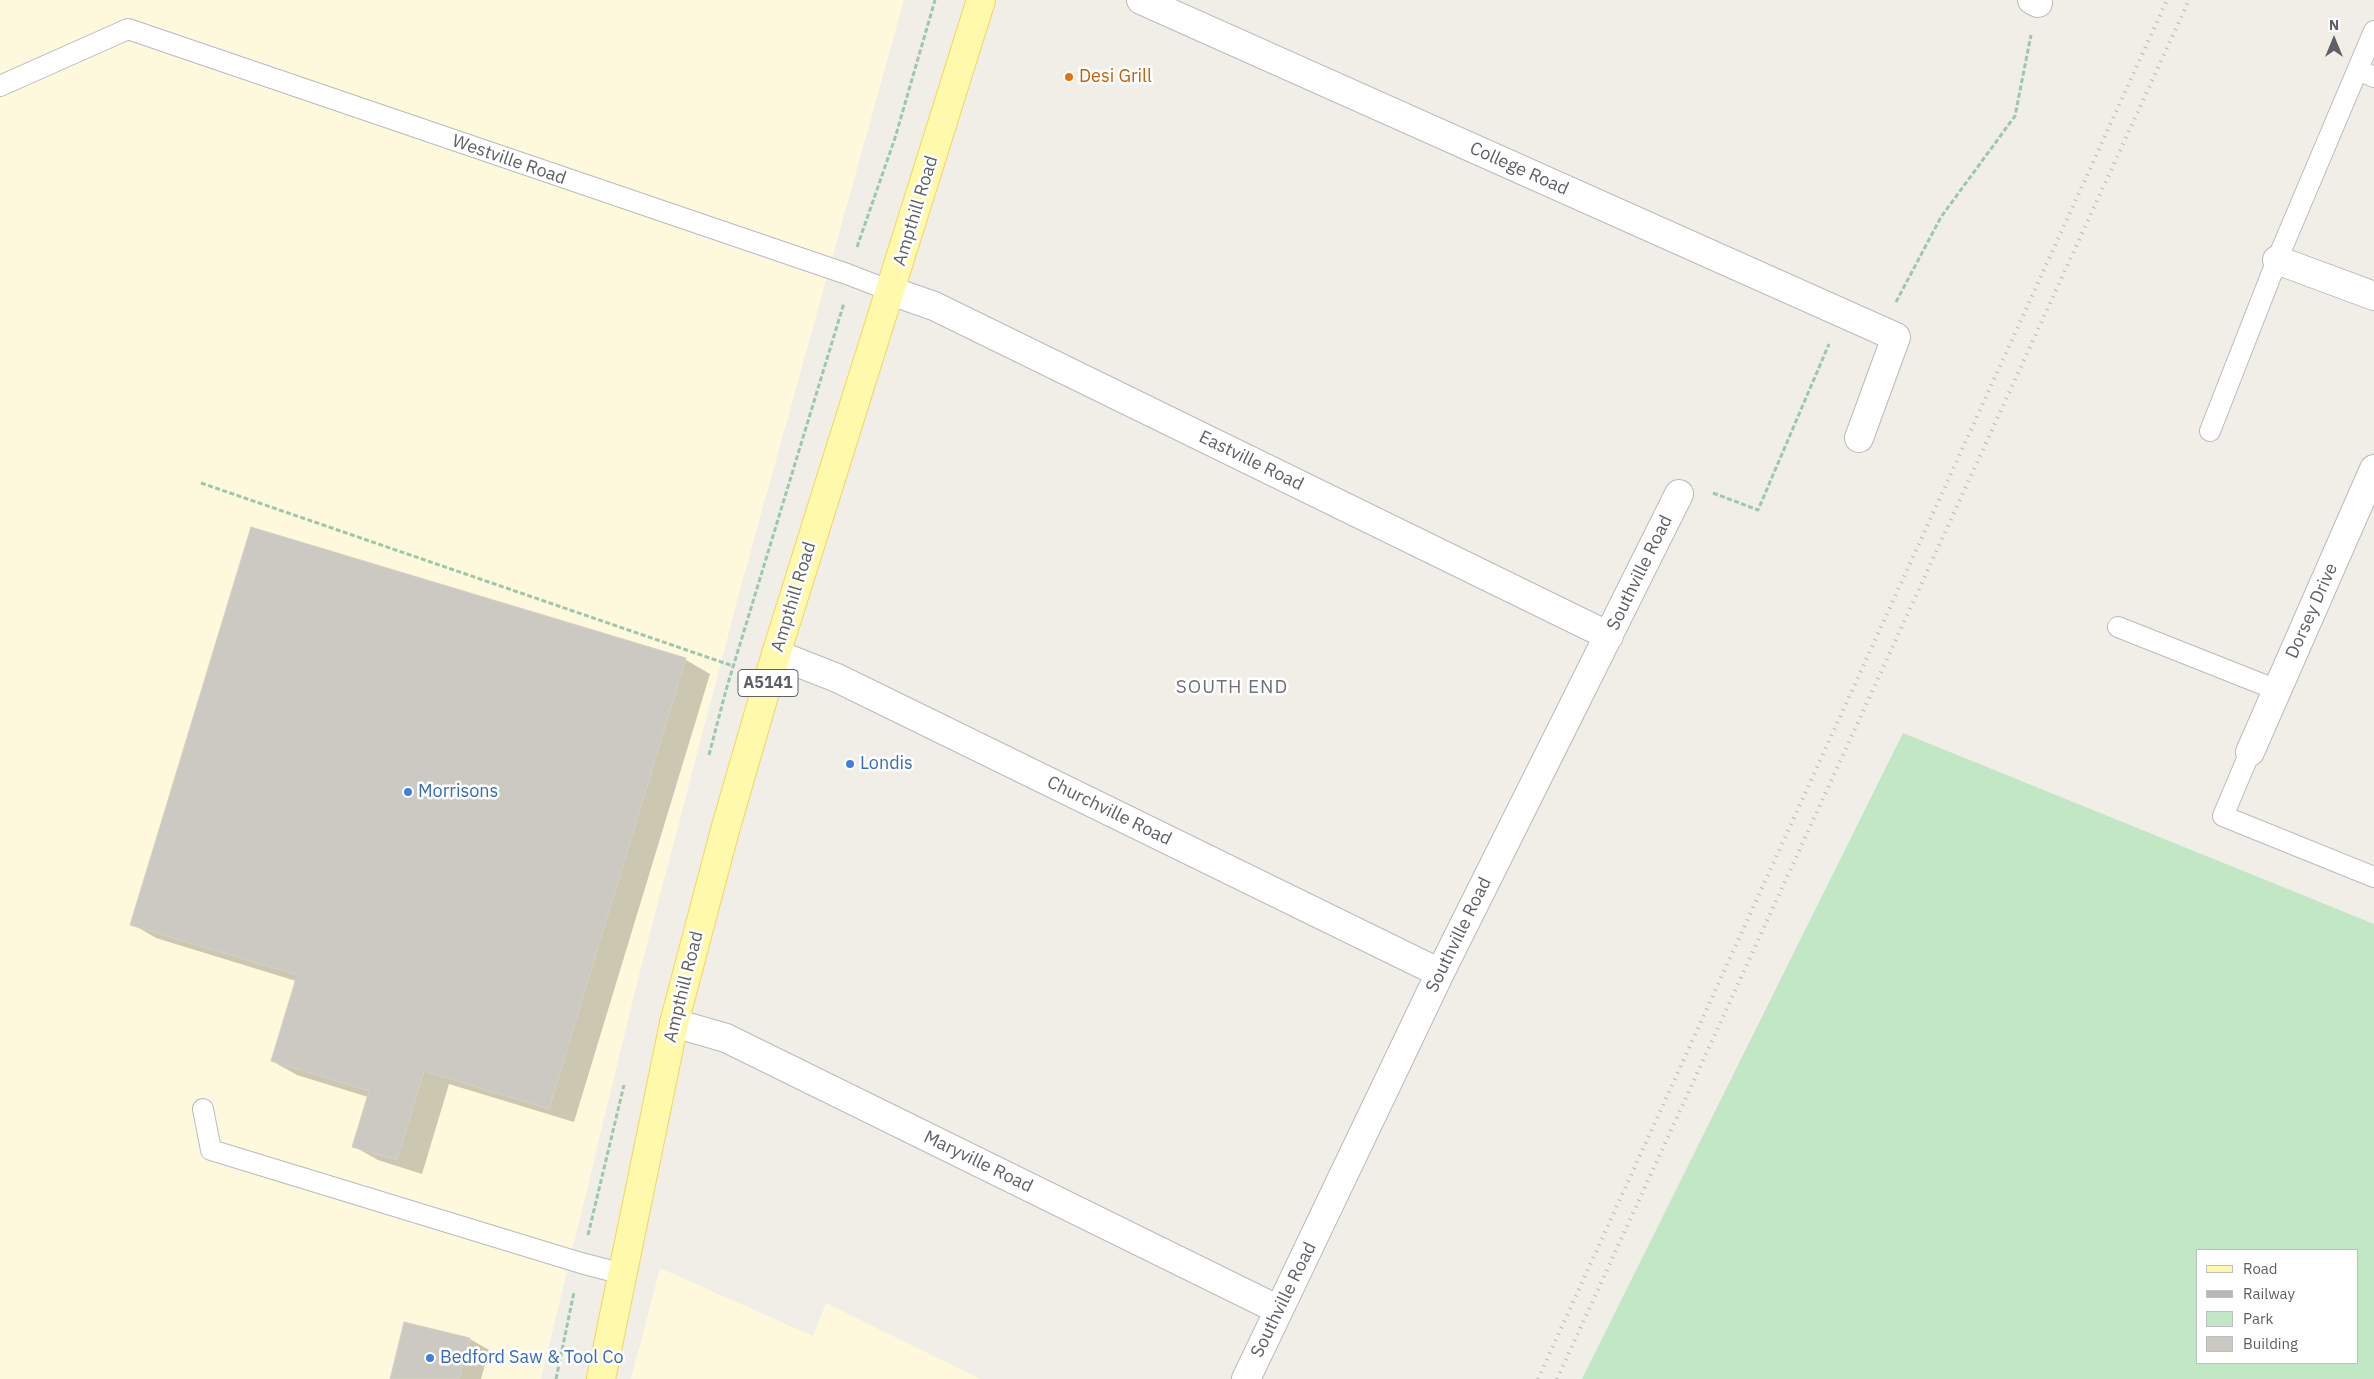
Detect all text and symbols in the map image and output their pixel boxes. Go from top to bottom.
north arrow [2309,15,2359,65]
text: N [2329,16,2339,34]
place label: Desi Grill [1079,66,1152,88]
marker: Desi Grill [1063,71,1075,83]
street label: Westville Road [449,130,569,190]
street label: College Road [1466,138,1572,200]
street label: Ampthill Road [889,153,943,269]
street label: Eastville Road [1195,426,1307,496]
street label: Southville Road [1603,512,1677,634]
street label: Ampthill Road [767,539,821,655]
street label: Dorsey Drive [2281,560,2343,662]
road number: A5141 [738,670,798,696]
district label: SOUTH END [1175,677,1289,699]
place label: Londis [860,753,913,775]
marker: Londis [844,758,856,770]
street label: Churchville Road [1043,772,1175,850]
place label: Morrisons [418,781,498,803]
marker: Morrisons [402,786,414,798]
street label: Southville Road [1422,874,1496,996]
street label: Ampthill Road [660,929,708,1045]
street label: Maryville Road [920,1126,1036,1198]
street label: Southville Road [1247,1239,1321,1361]
legend [2196,1249,2359,1364]
text: Road [2243,1259,2278,1278]
text: Railway [2243,1284,2295,1303]
text: Park [2243,1309,2273,1328]
text: Building [2243,1334,2298,1353]
place label: Bedford Saw & Tool Co [440,1347,624,1369]
marker: Bedford Saw & Tool Co [424,1352,436,1364]

